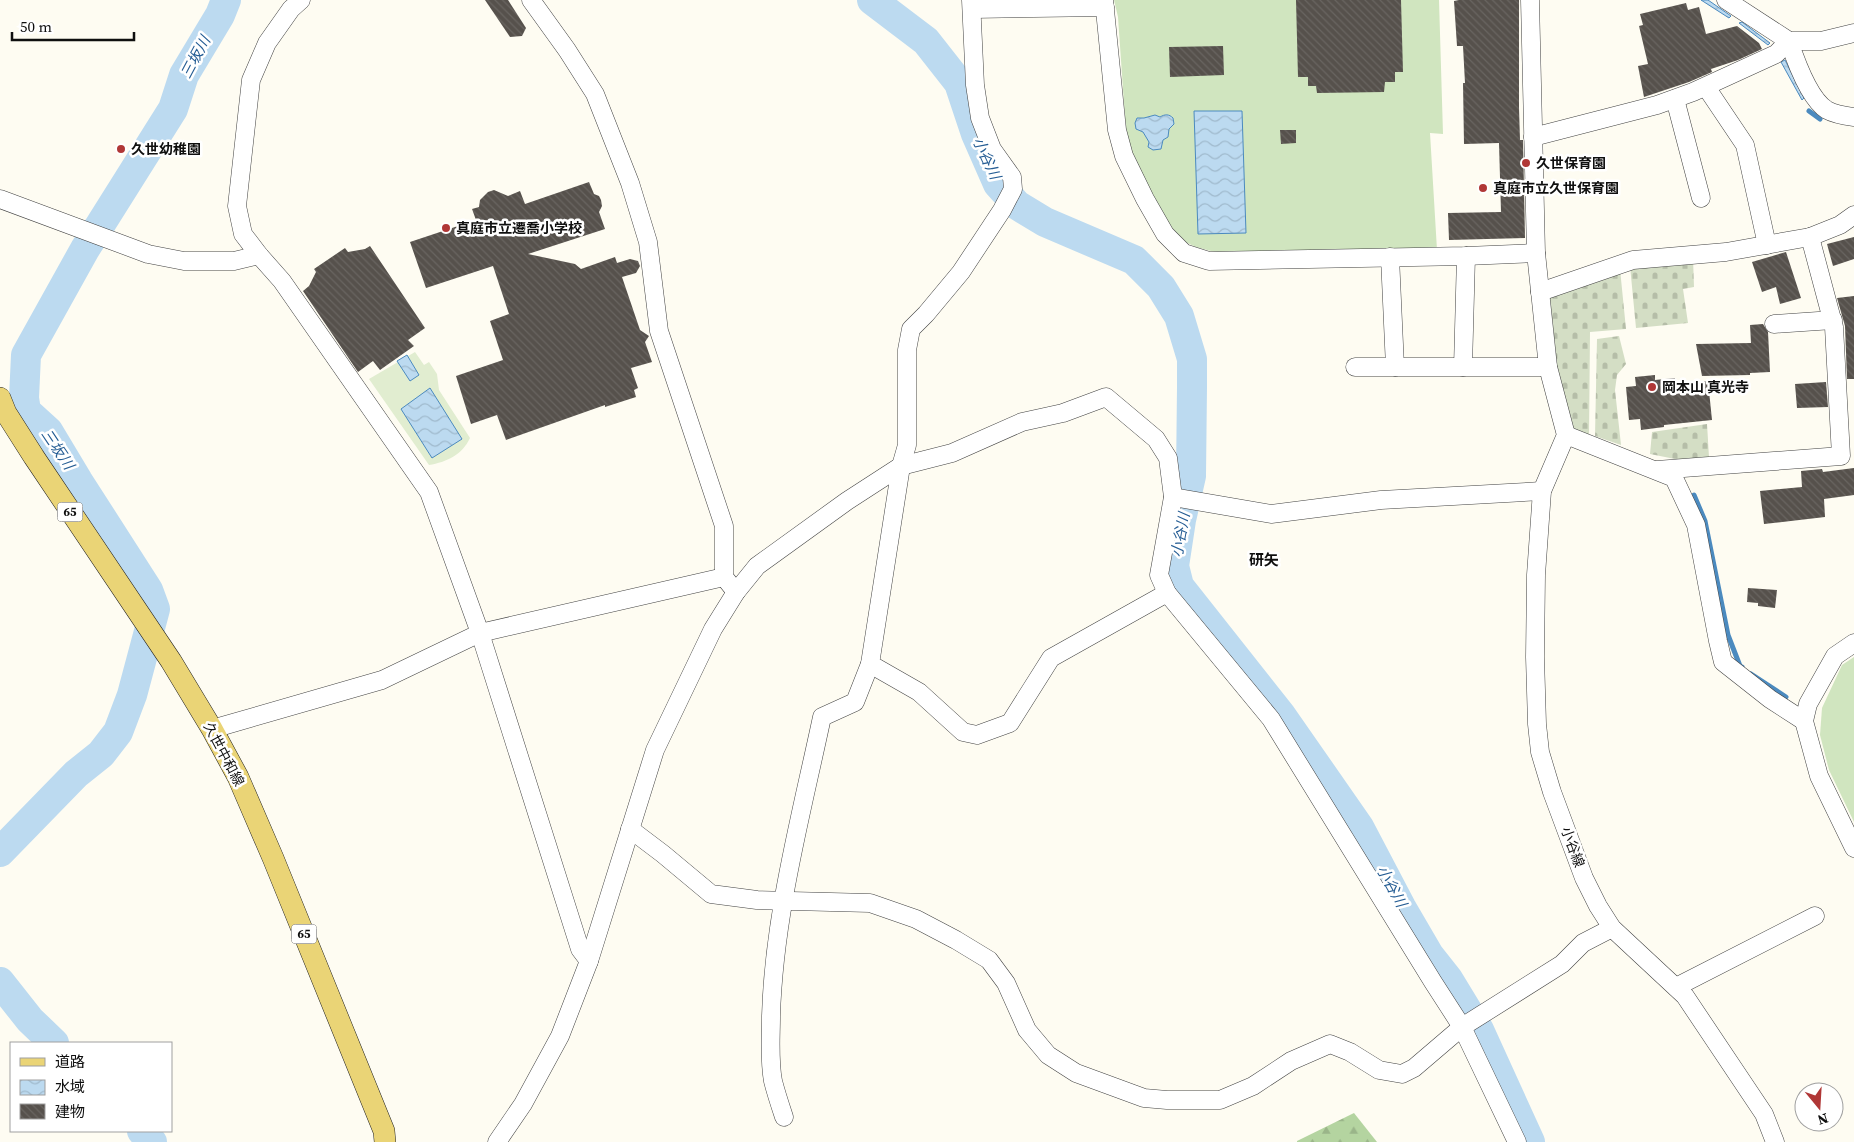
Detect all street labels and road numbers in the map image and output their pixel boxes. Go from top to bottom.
road number: 65 [58,502,82,522]
street label: 久世中和線 [199,718,249,790]
street label: 小谷線 [1556,824,1590,870]
road number: 65 [292,924,316,944]

